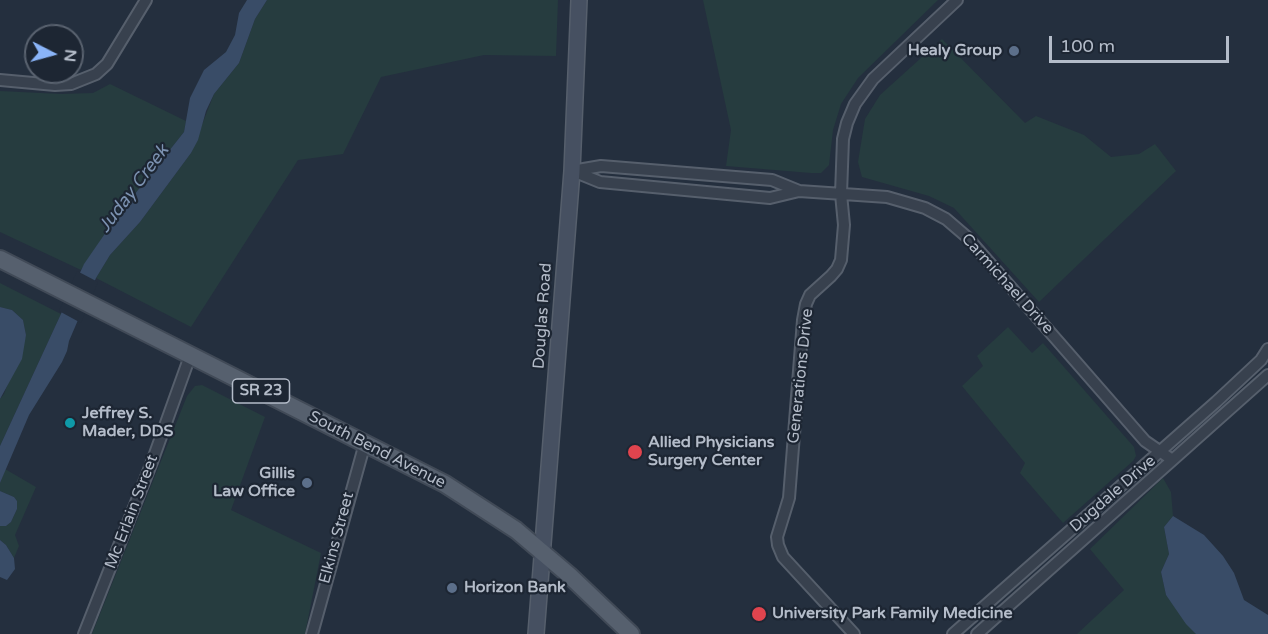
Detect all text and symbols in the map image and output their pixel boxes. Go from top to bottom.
north arrow [24,24,84,84]
scale bar [1052,24,1232,62]
text: 100 m [1060,35,1115,57]
place label: Healy Group [908,41,1002,61]
marker: Healy Group [1007,44,1021,58]
text: N [59,48,81,63]
water label: Juday Creek [94,141,174,237]
street label: Carmichael Drive [957,230,1057,338]
street label: Douglas Road [530,262,556,370]
street label: Generations Drive [784,308,818,444]
road number: SR 23 [232,379,290,403]
place label: Jeffrey S. Mader, DDS [82,404,173,442]
street label: South Bend Avenue [306,407,448,493]
marker: Jeffrey S. Mader, DDS [63,416,77,430]
place label: Allied Physicians Surgery Center [648,433,775,471]
marker: Allied Physicians Surgery Center [626,443,644,461]
street label: Mc Erlain Street [101,452,163,572]
street label: Dugdale Drive [1066,452,1160,536]
place label: Gillis Law Office [213,464,295,502]
marker: Gillis Law Office [300,476,314,490]
street label: Elkins Street [316,490,358,586]
place label: Horizon Bank [464,578,566,598]
marker: Horizon Bank [445,581,459,595]
place label: University Park Family Medicine [772,604,1012,624]
marker: University Park Family Medicine [750,605,768,623]

